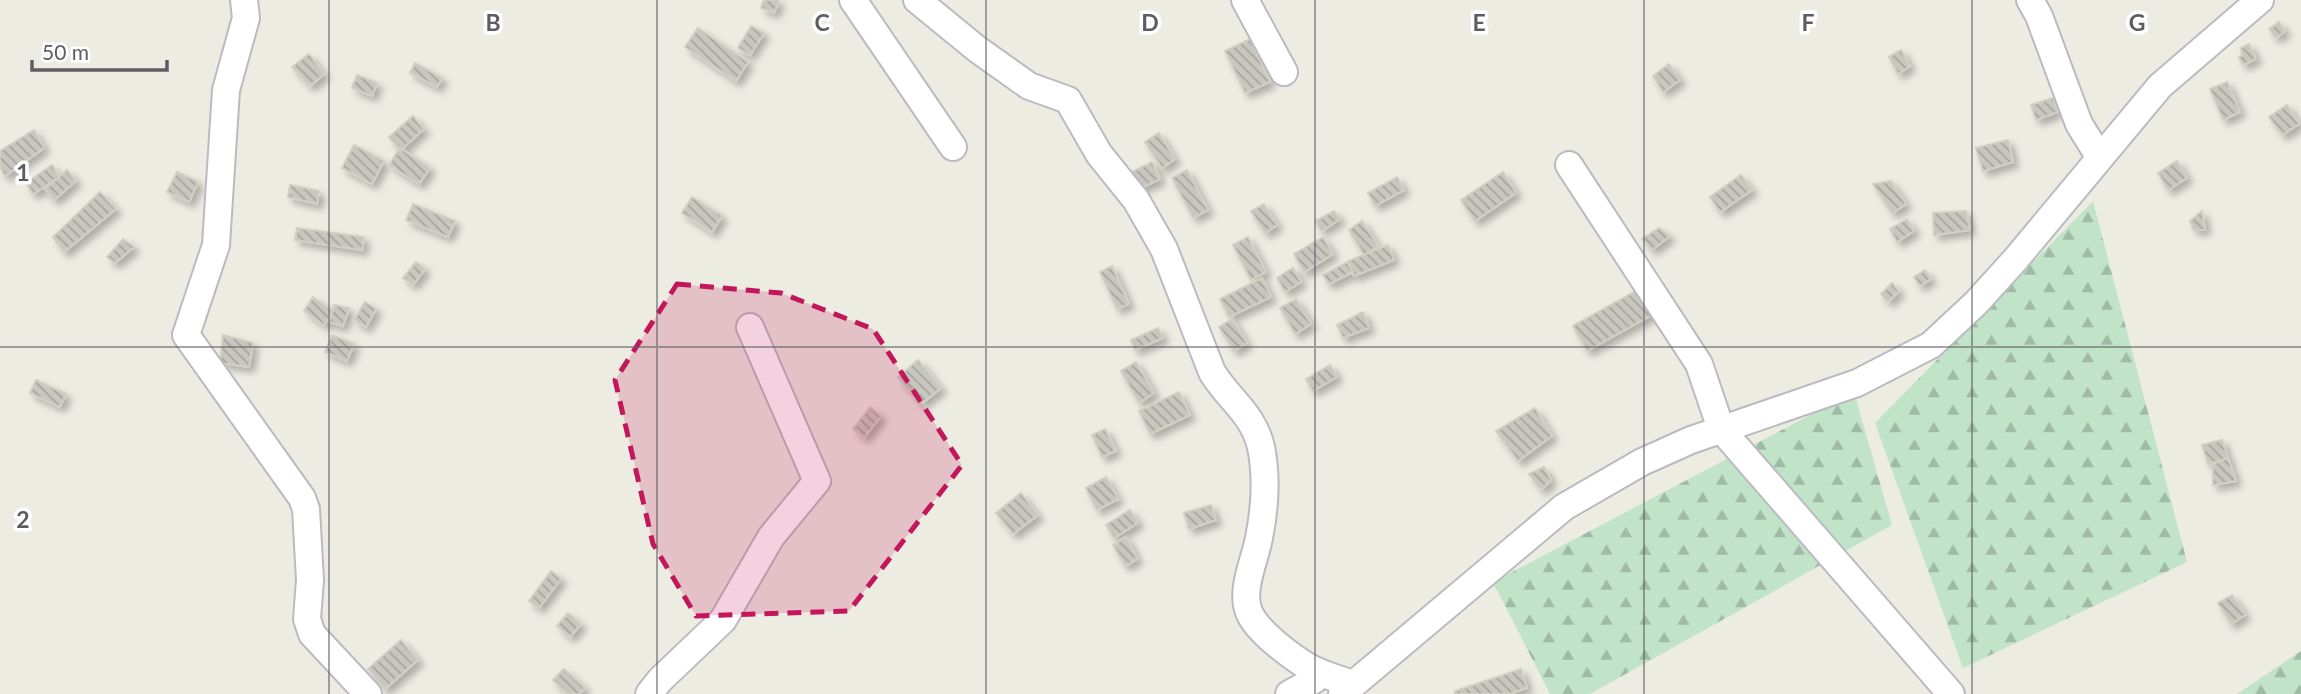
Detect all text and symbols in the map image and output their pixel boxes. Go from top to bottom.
text: B [485,8,501,36]
text: C [814,8,830,36]
text: D [1141,8,1159,36]
text: E [1472,8,1486,36]
text: F [1801,8,1815,36]
text: G [2129,8,2145,36]
scale bar [32,28,166,72]
text: 50 m [42,39,89,64]
text: 1 [16,158,30,186]
text: 2 [16,505,30,533]

